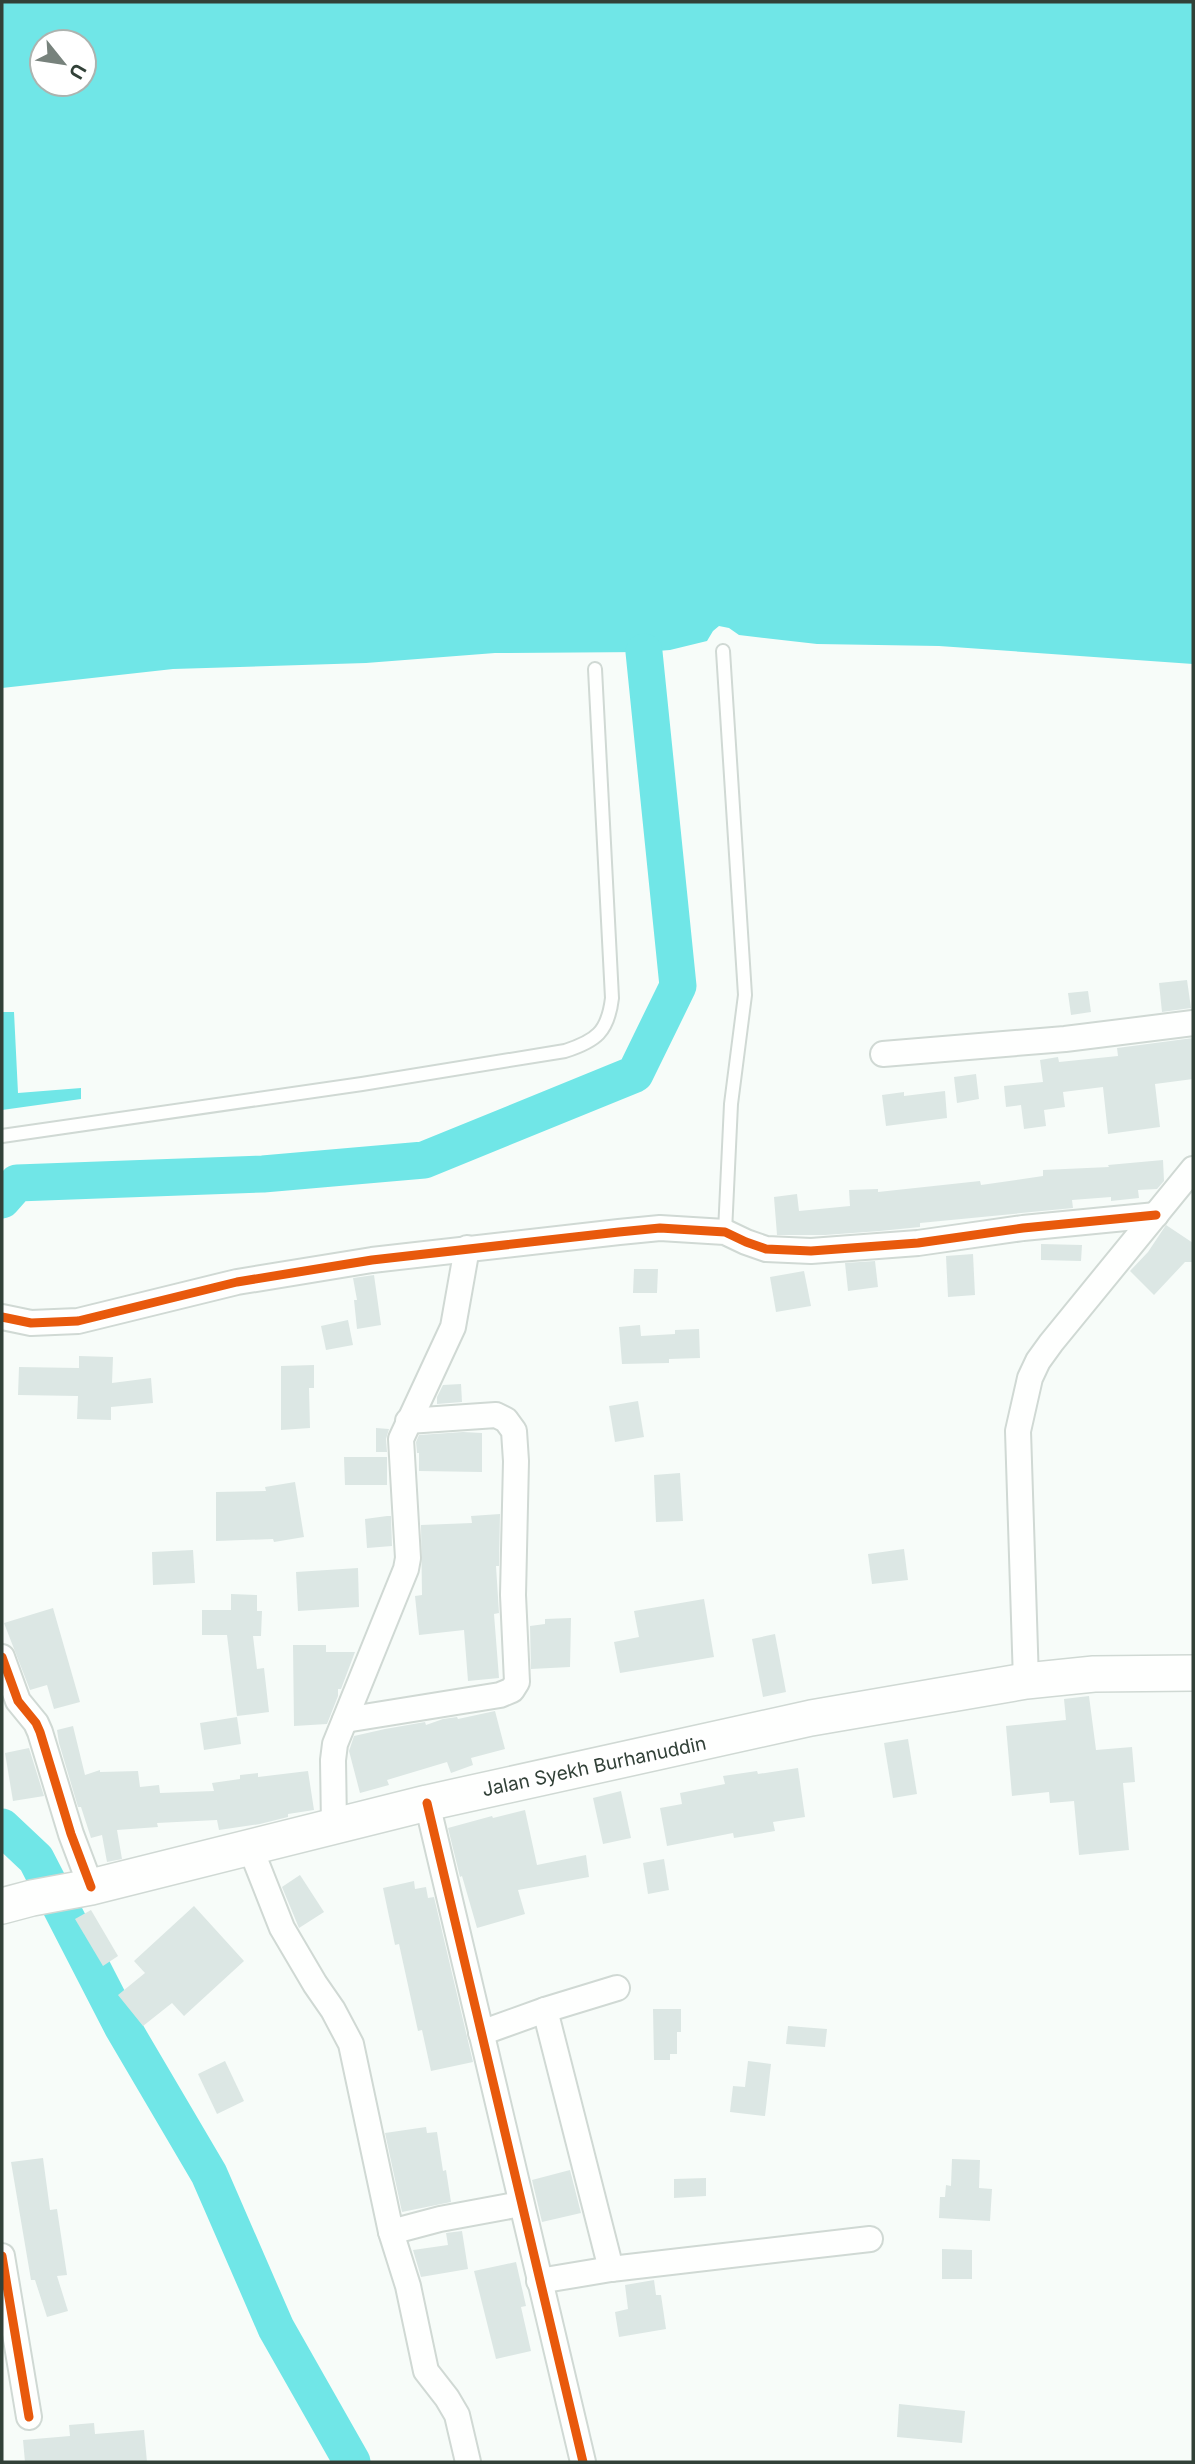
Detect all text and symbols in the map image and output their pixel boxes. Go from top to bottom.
north arrow [28,28,98,98]
text: U [64,59,91,83]
street label: Jalan Syekh Burhanuddin [480,1731,708,1801]

